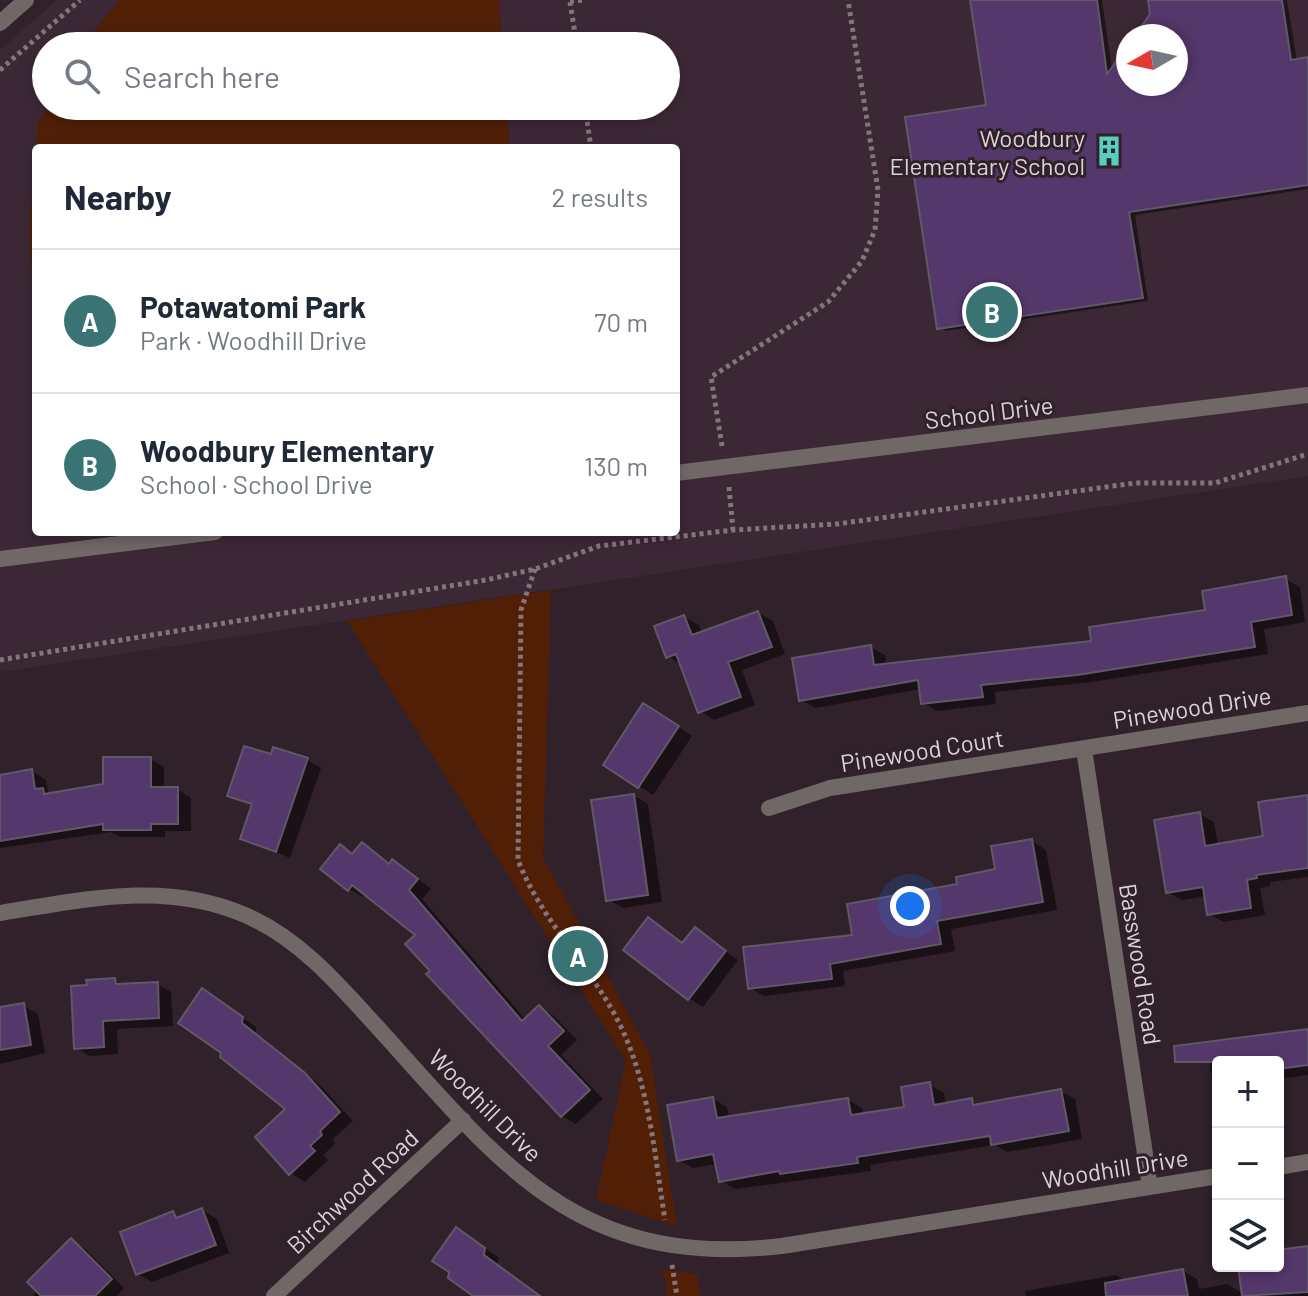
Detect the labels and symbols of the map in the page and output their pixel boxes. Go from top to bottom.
north arrow [1116,24,1188,96]
place label: Woodbury Elementary School [890,123,1085,180]
building icon: Woodbury Elementary School [1092,134,1126,168]
pin: B [966,282,1018,342]
street label: School Drive [923,390,1055,434]
street label: Pinewood Drive [1111,680,1273,734]
street label: Pinewood Court [838,723,1006,777]
street label: Basswood Road [1114,881,1168,1047]
your location [890,886,930,926]
pin: A [552,926,604,986]
street label: Woodhill Drive [424,1043,548,1167]
street label: Birchwood Road [280,1123,424,1259]
street label: Woodhill Drive [1040,1142,1190,1194]

